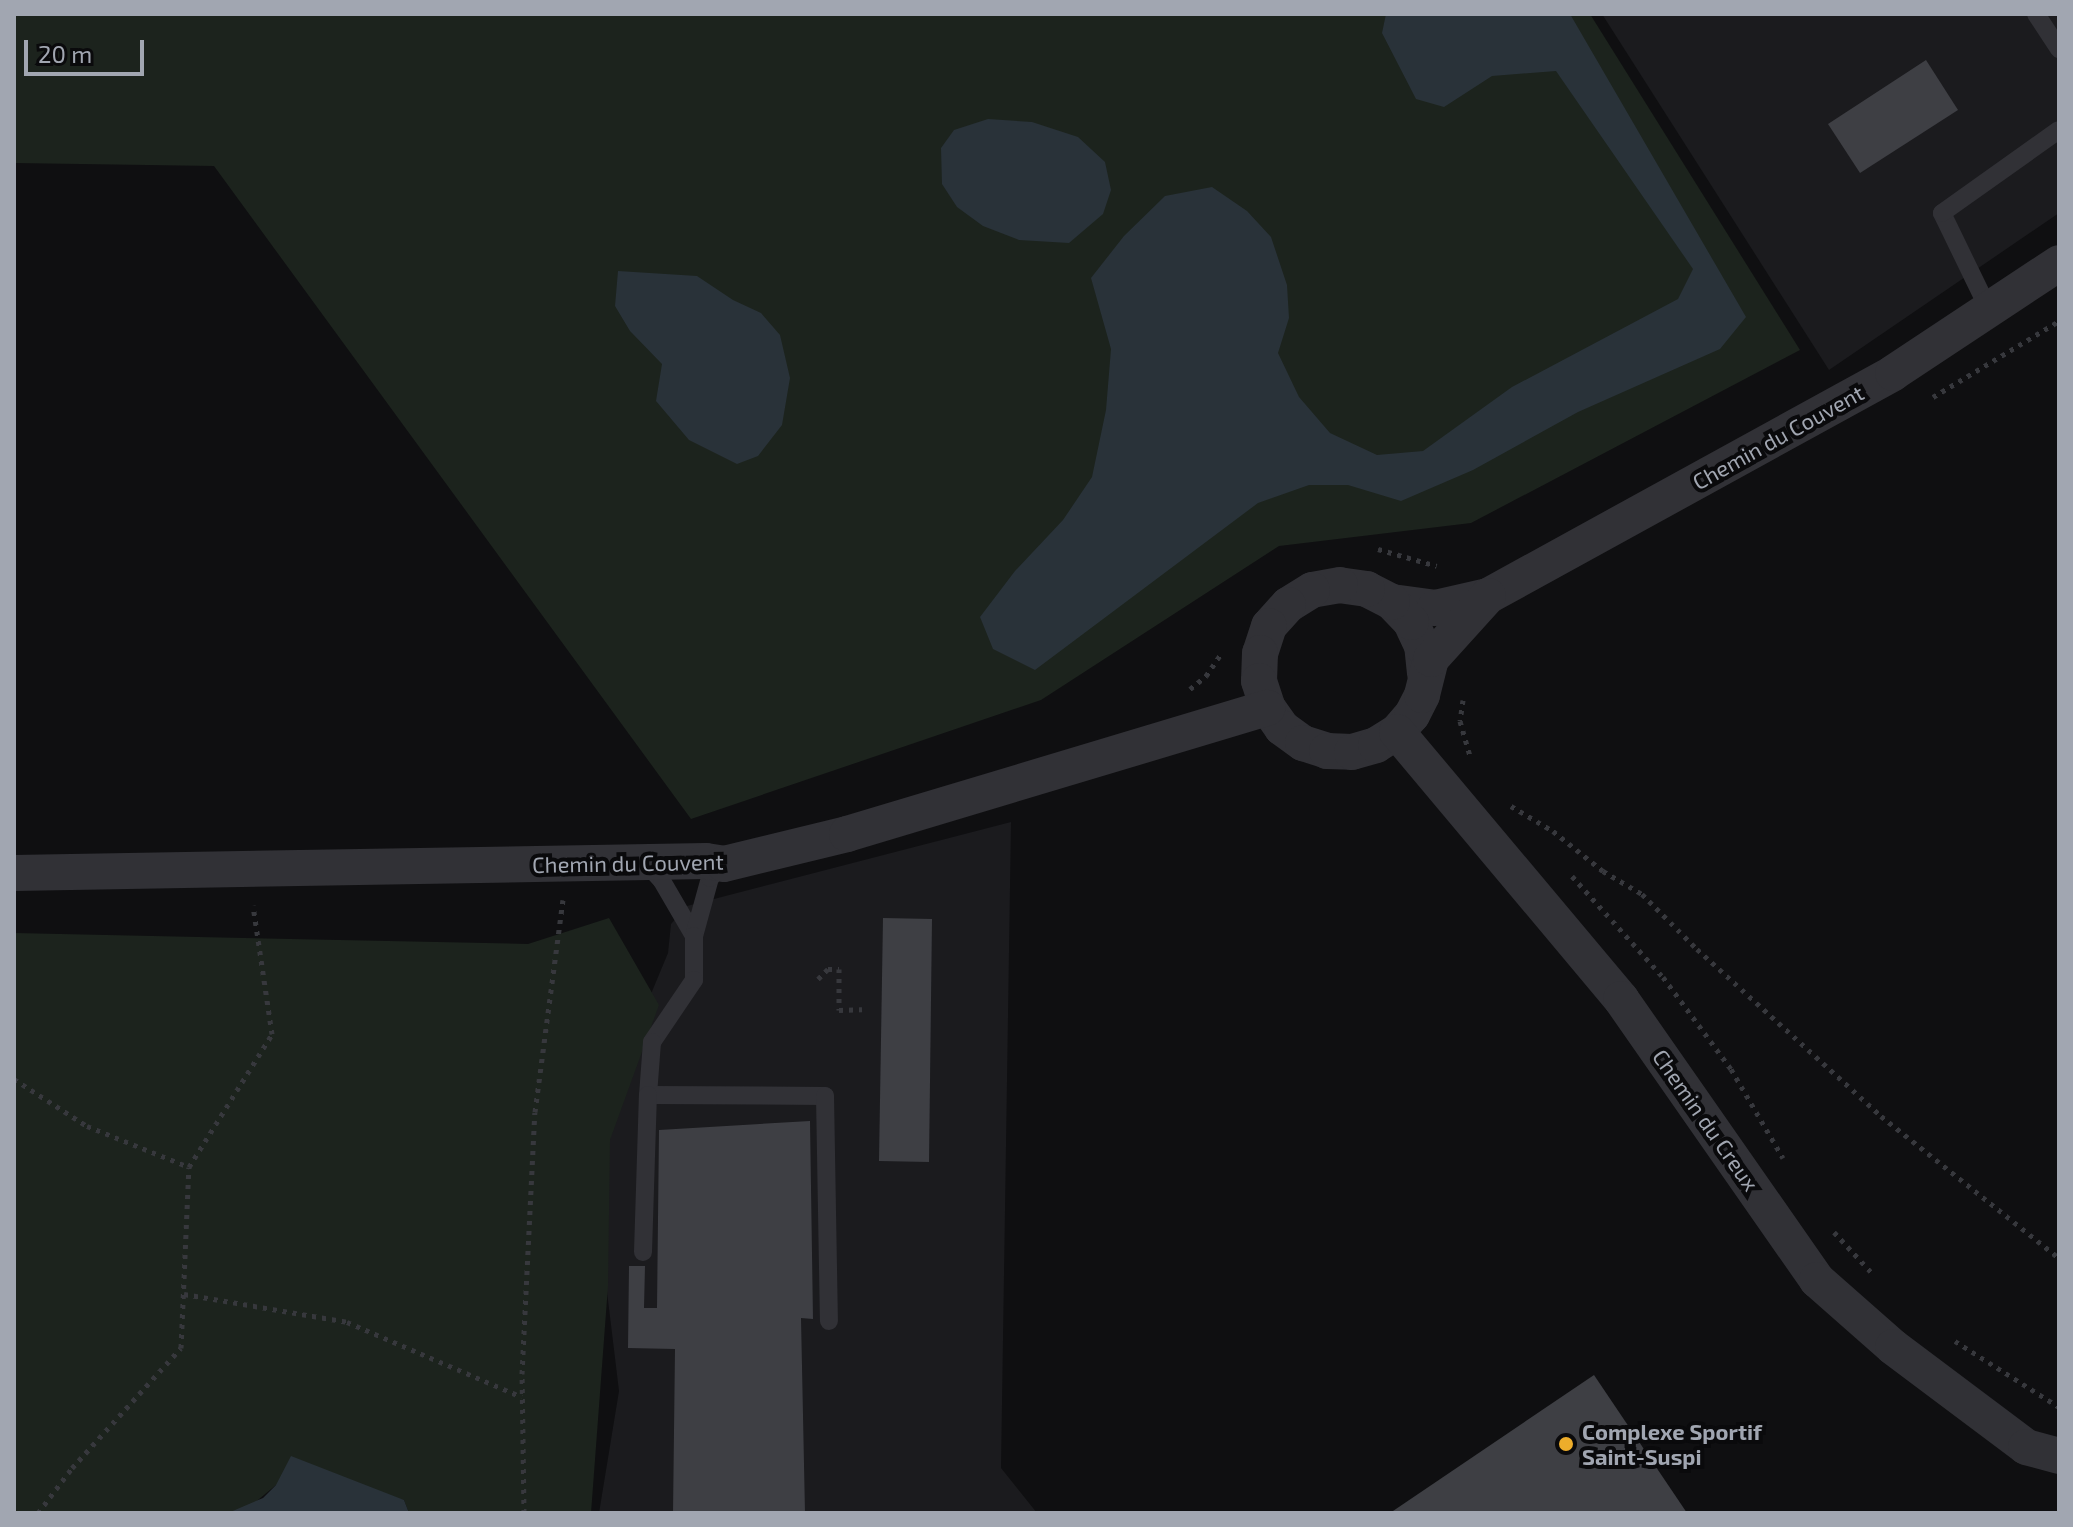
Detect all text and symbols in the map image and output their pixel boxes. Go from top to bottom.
scale bar [28,24,148,74]
text: 20 m [38,39,92,68]
street label: Chemin du Couvent [1688,379,1868,495]
street label: Chemin du Couvent [532,848,724,878]
street label: Chemin du Creux [1647,1044,1765,1196]
place label: Complexe Sportif Saint-Suspi [1582,1418,1762,1470]
marker: Complexe Sportif Saint-Suspi [1557,1435,1575,1453]

